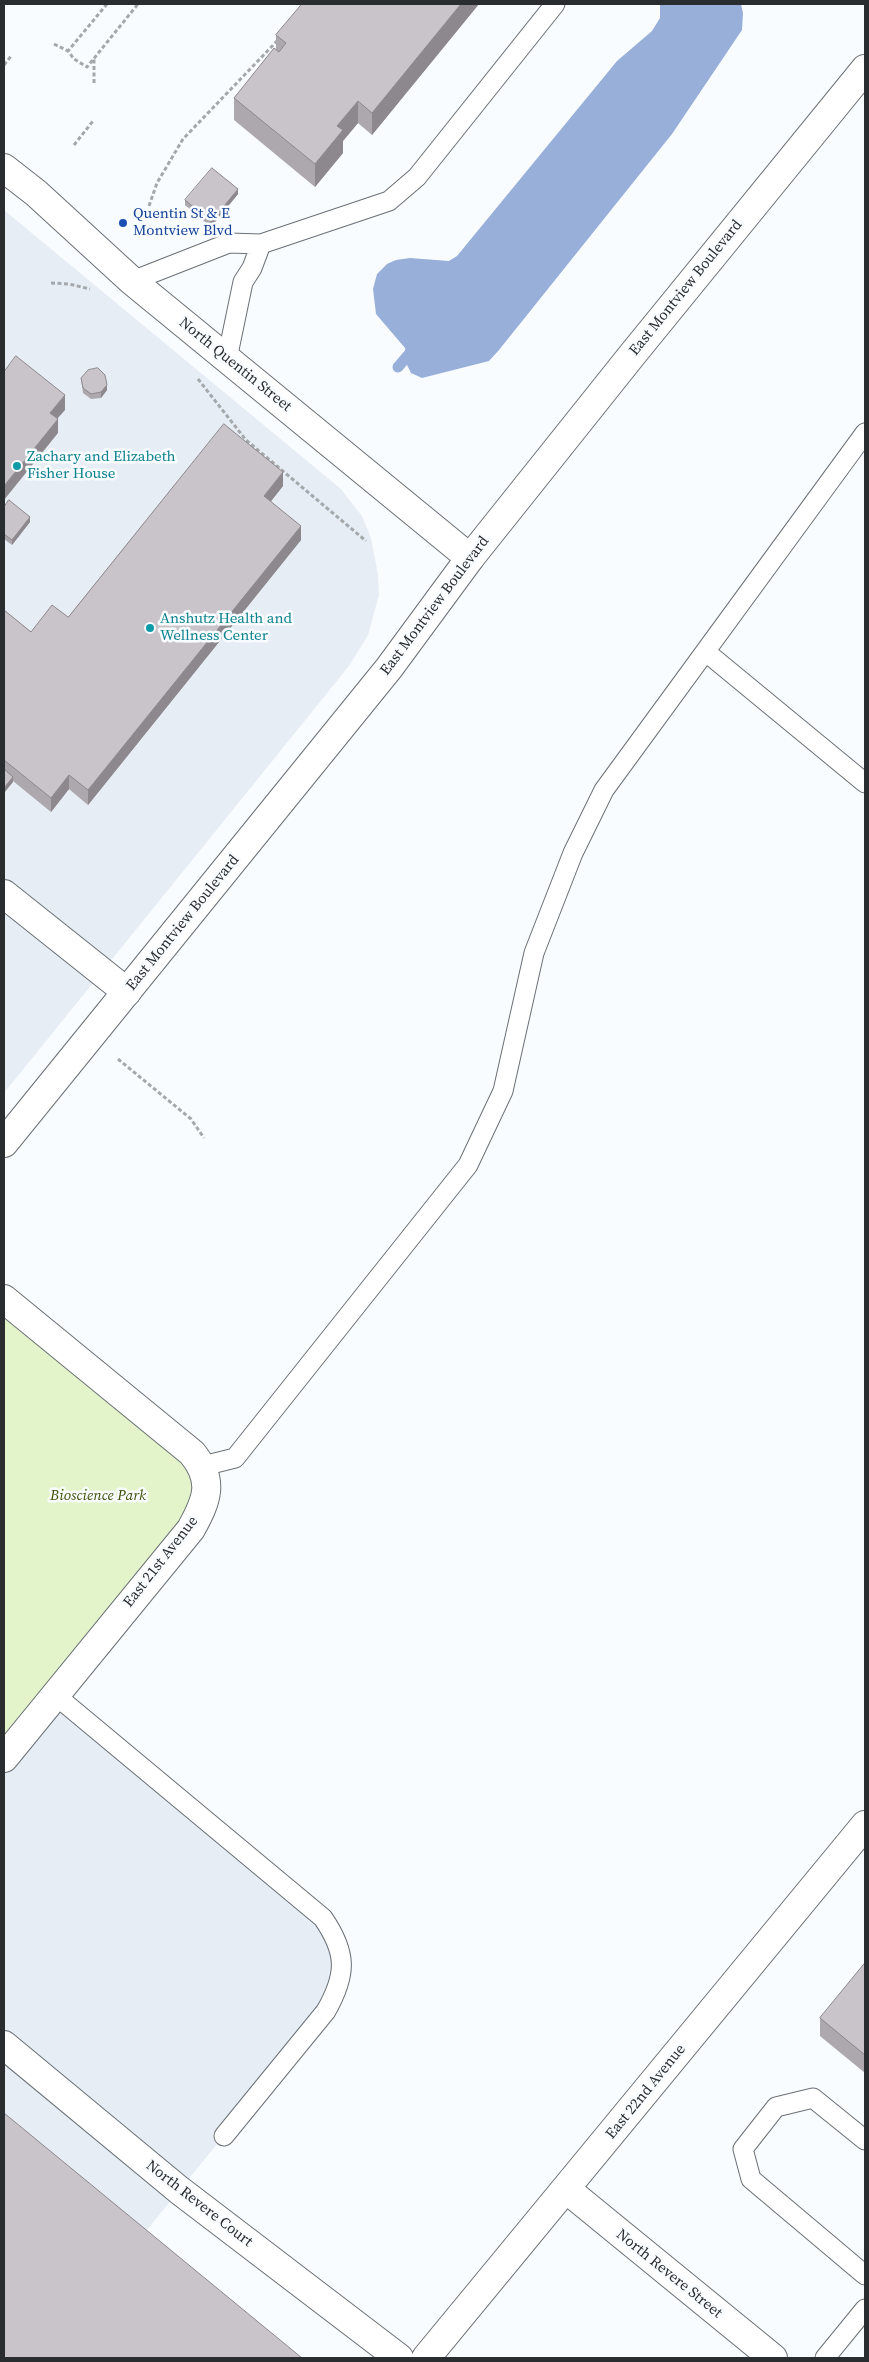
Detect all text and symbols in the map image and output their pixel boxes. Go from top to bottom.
place label: Quentin St & E Montview Blvd [133,205,232,240]
marker: Quentin St & E Montview Blvd [117,217,129,229]
street label: East Montview Boulevard [626,217,746,359]
street label: North Quentin Street [175,314,295,416]
place label: Zachary and Elizabeth Fisher House [27,448,176,483]
marker: Zachary and Elizabeth Fisher House [11,460,23,472]
street label: East Montview Boulevard [377,533,493,679]
place label: Anshutz Health and Wellness Center [160,610,292,645]
marker: Anshutz Health and Wellness Center [144,622,156,634]
street label: East Montview Boulevard [123,852,243,994]
park label: Bioscience Park [50,1487,146,1505]
street label: East 21st Avenue [120,1513,202,1611]
street label: East 22nd Avenue [602,2041,690,2143]
street label: North Revere Court [142,2157,256,2251]
street label: North Revere Street [612,2226,726,2322]

